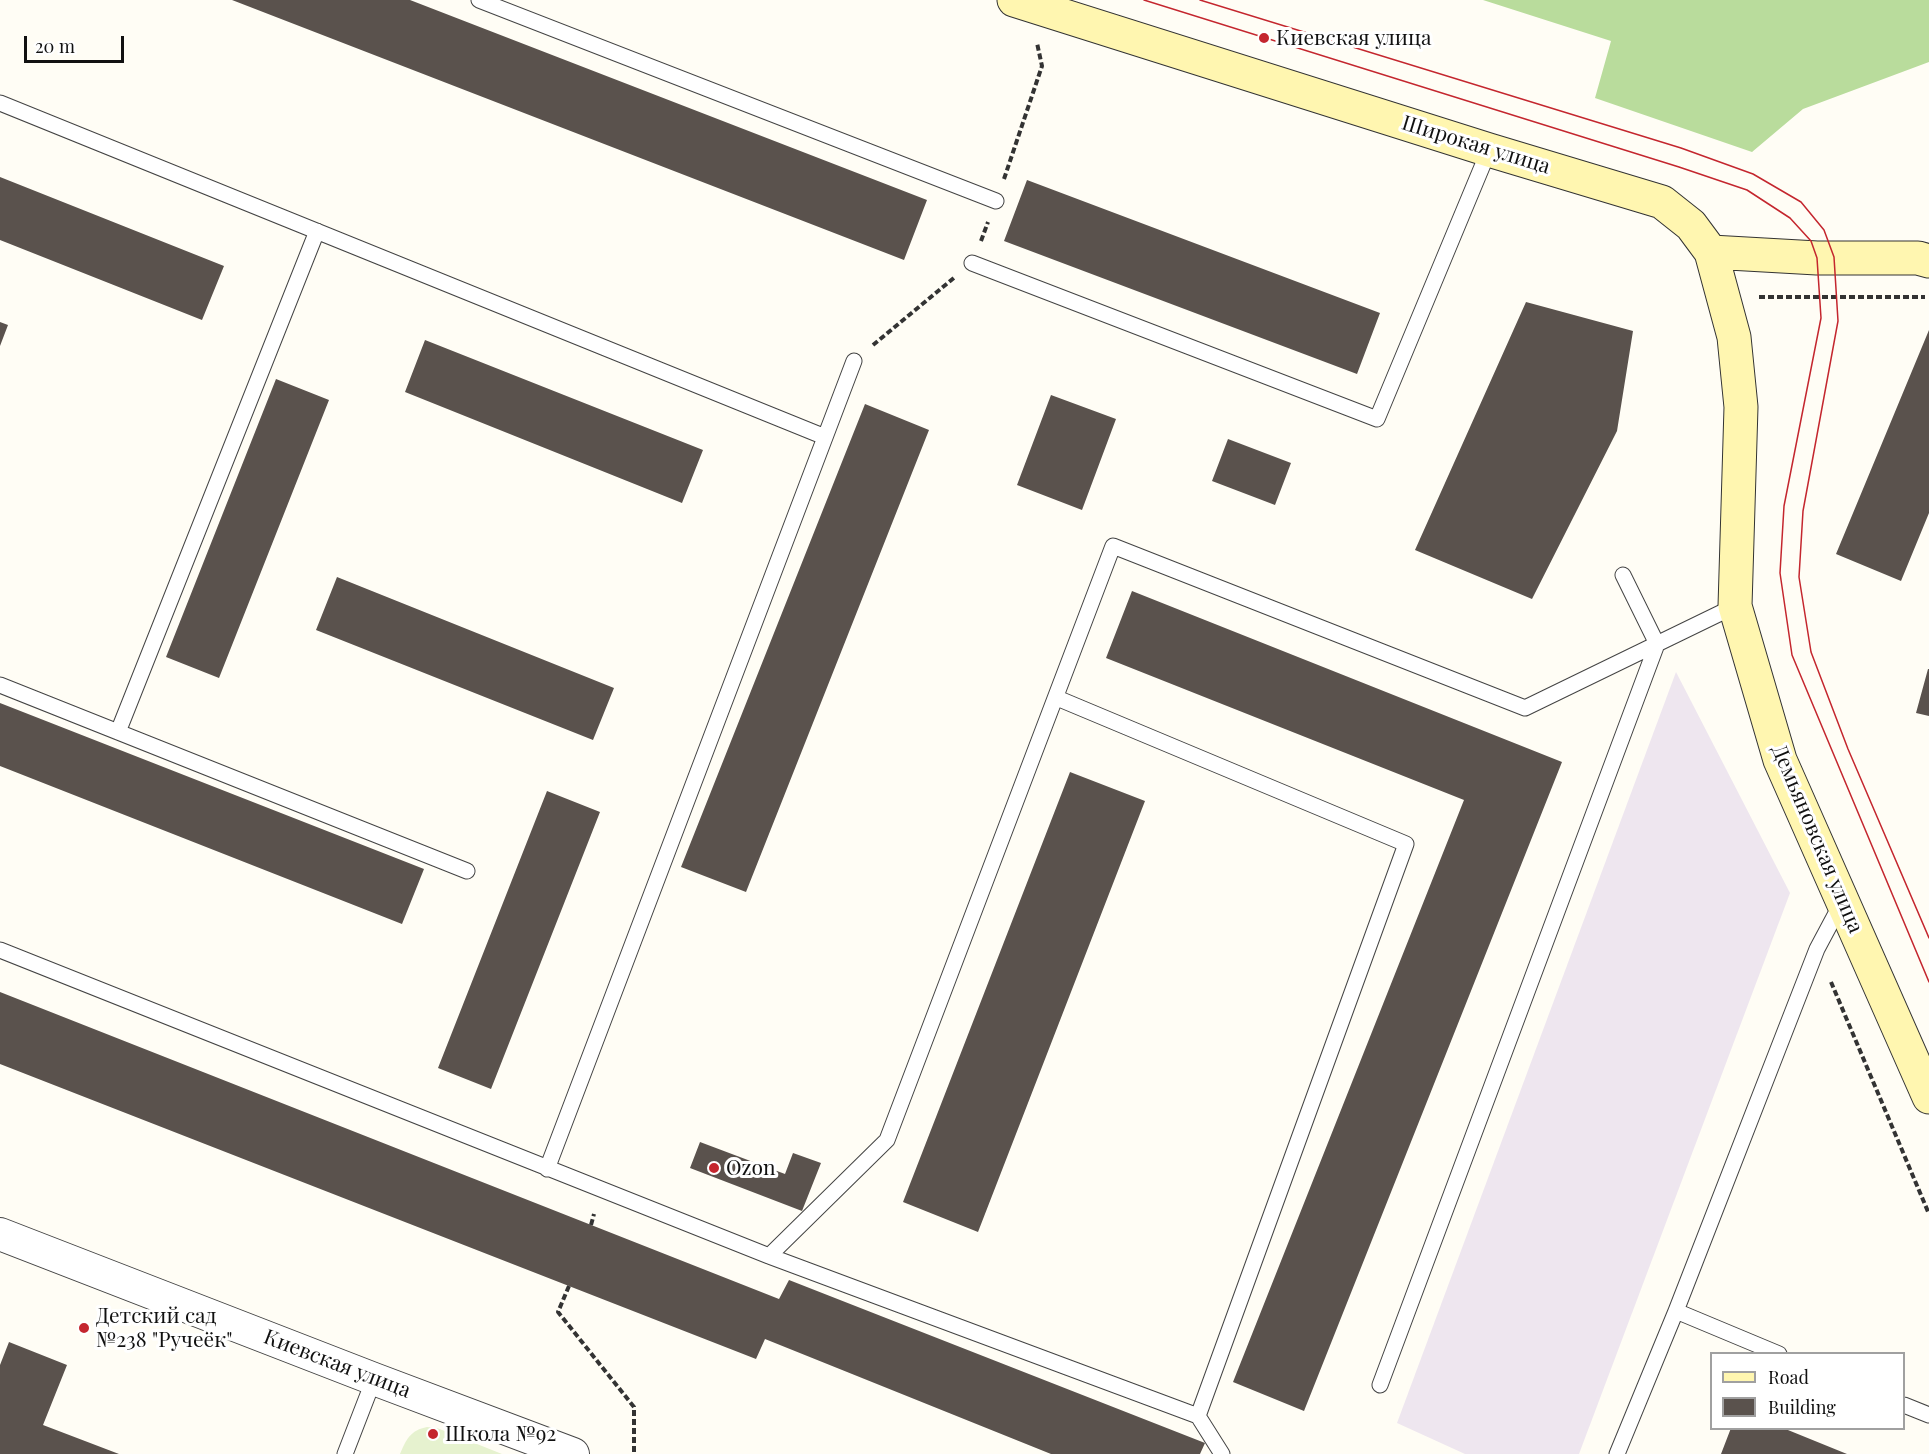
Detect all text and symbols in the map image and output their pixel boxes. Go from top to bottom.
scale bar [27,24,128,62]
place label: Киевская улица [1276,25,1431,51]
marker: Киевская улица [1257,31,1271,45]
text: 20 m [35,34,75,58]
street label: Широкая улица [1399,110,1553,180]
street label: Демьяновская улица [1766,741,1868,937]
place label: Ozon [726,1155,776,1181]
marker: Ozon [707,1161,721,1175]
place label: Детский сад №238 "Ручеёк" [96,1303,232,1353]
marker: Детский сад №238 "Ручеёк" [77,1321,91,1335]
street label: Киевская улица [260,1324,414,1404]
legend [1710,1352,1905,1430]
text: Road [1768,1365,1809,1389]
text: Building [1768,1395,1836,1419]
place label: Школа №92 [445,1421,556,1447]
marker: Школа №92 [426,1427,440,1441]

